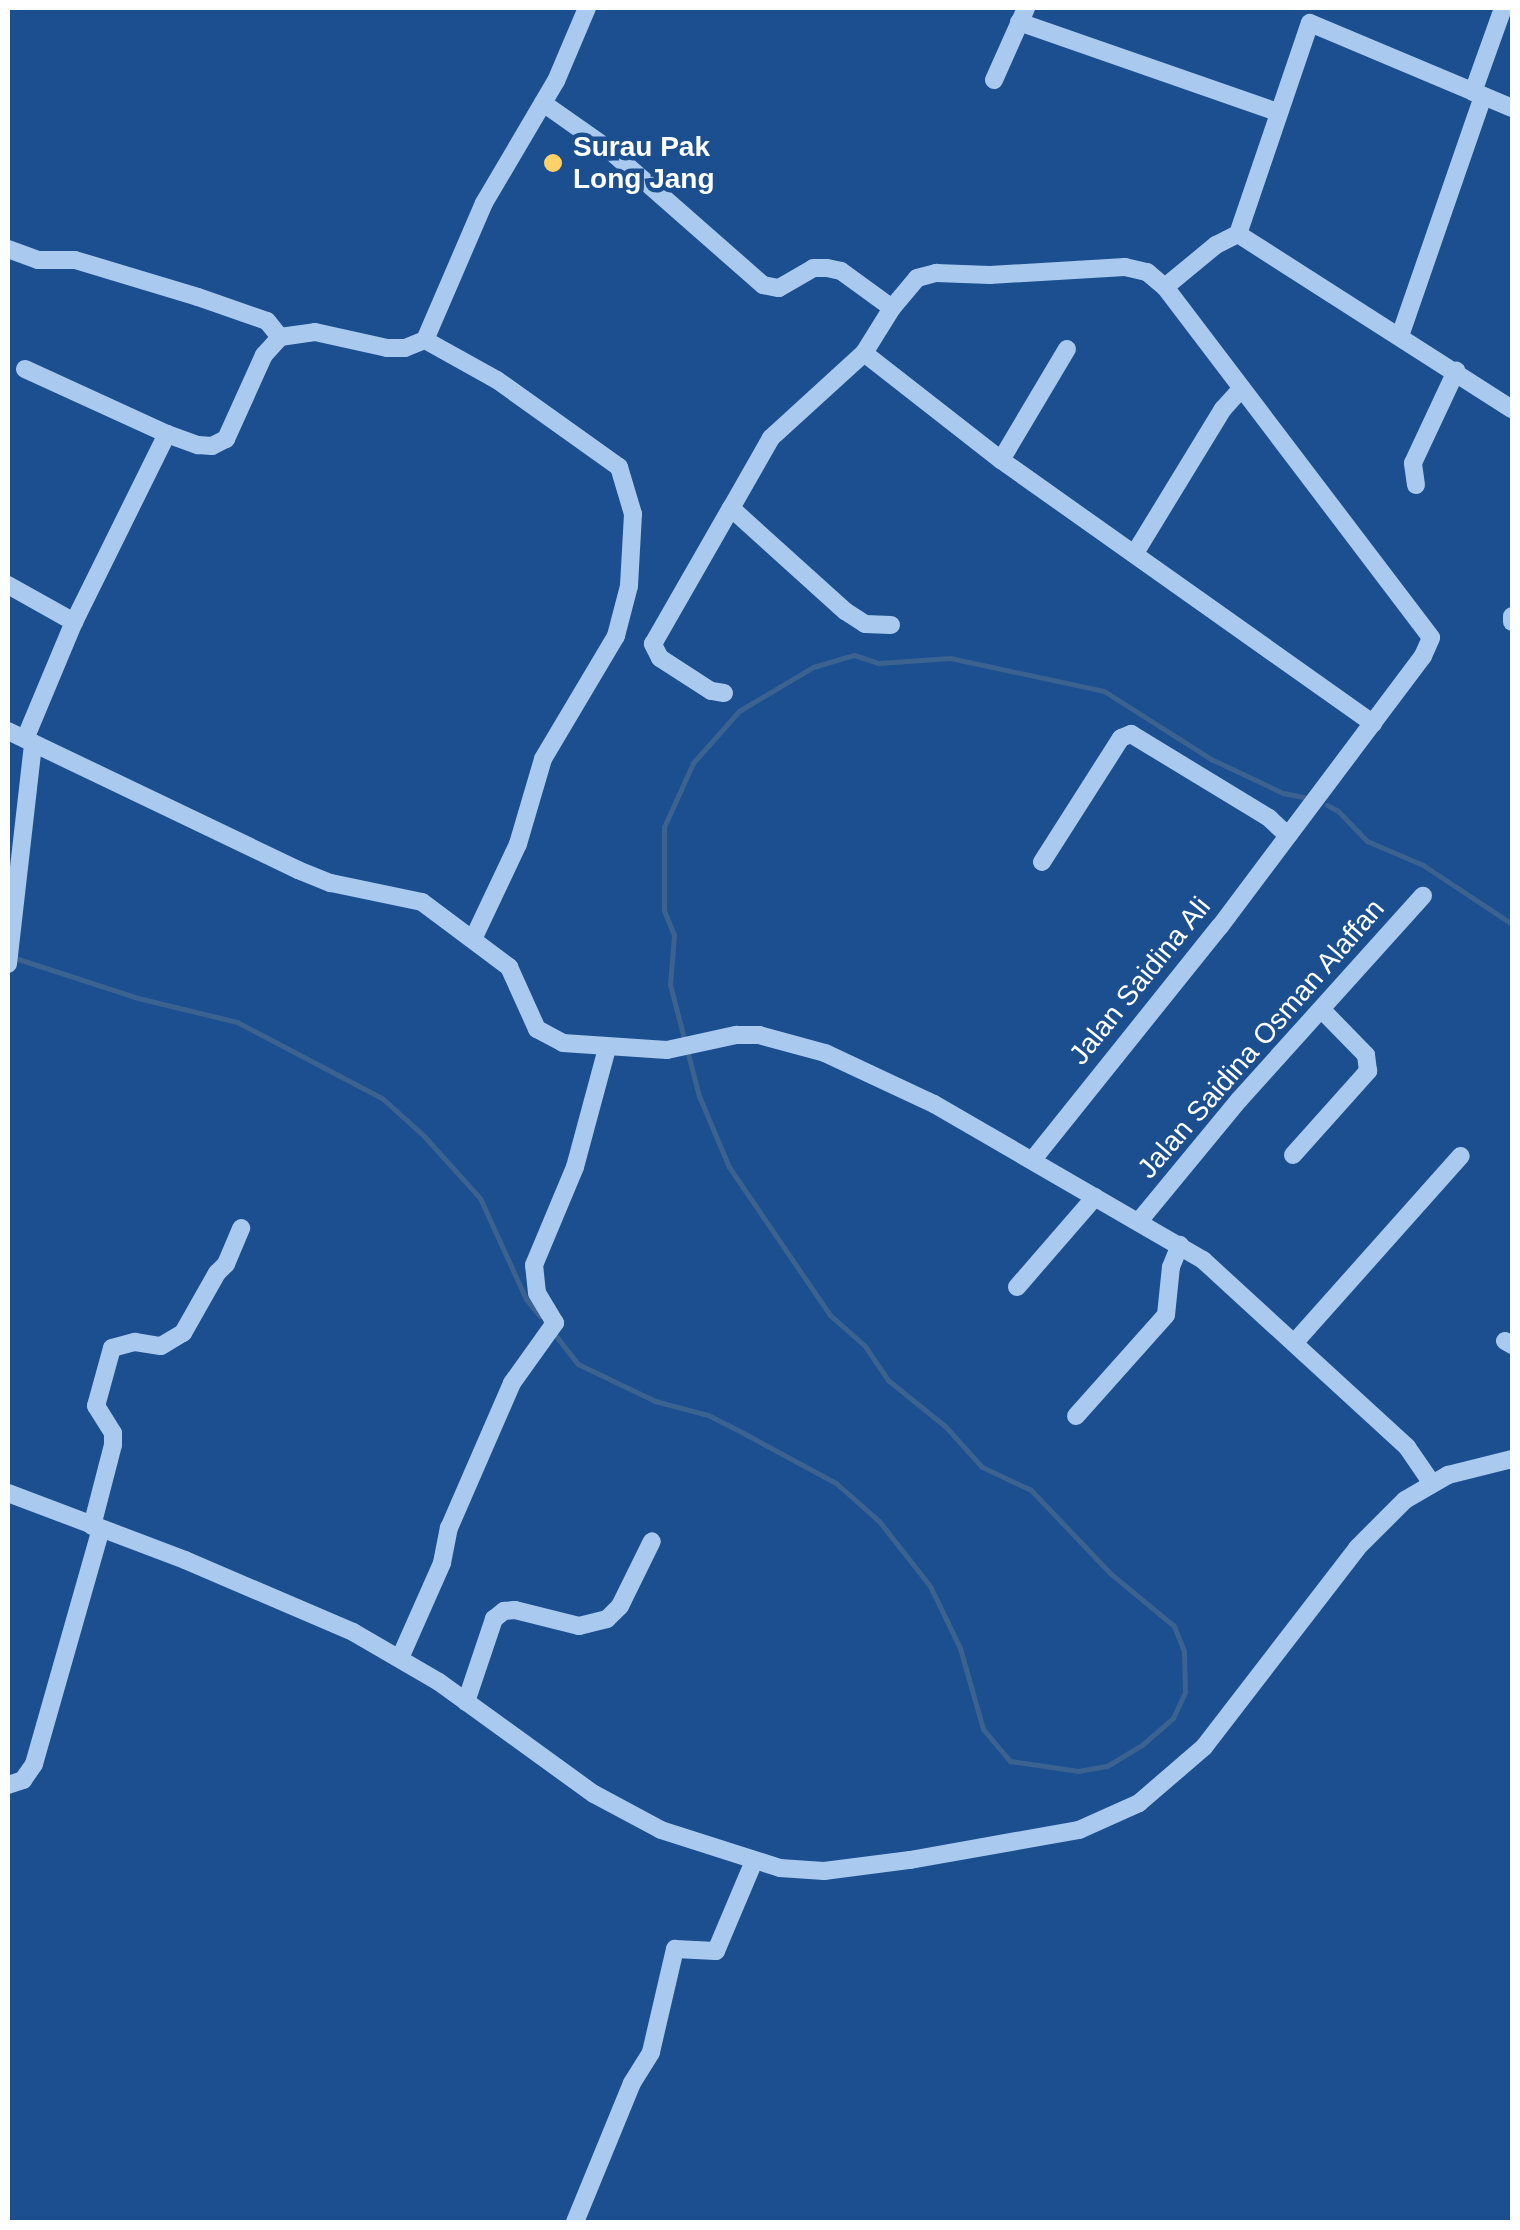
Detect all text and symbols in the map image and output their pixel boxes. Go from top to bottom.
place label: Surau Pak Long Jang [573,130,715,196]
marker: Surau Pak Long Jang [542,152,564,174]
street label: Jalan Saidina Ali [1062,890,1218,1072]
street label: Jalan Saidina Osman Alaffan [1130,892,1392,1186]

